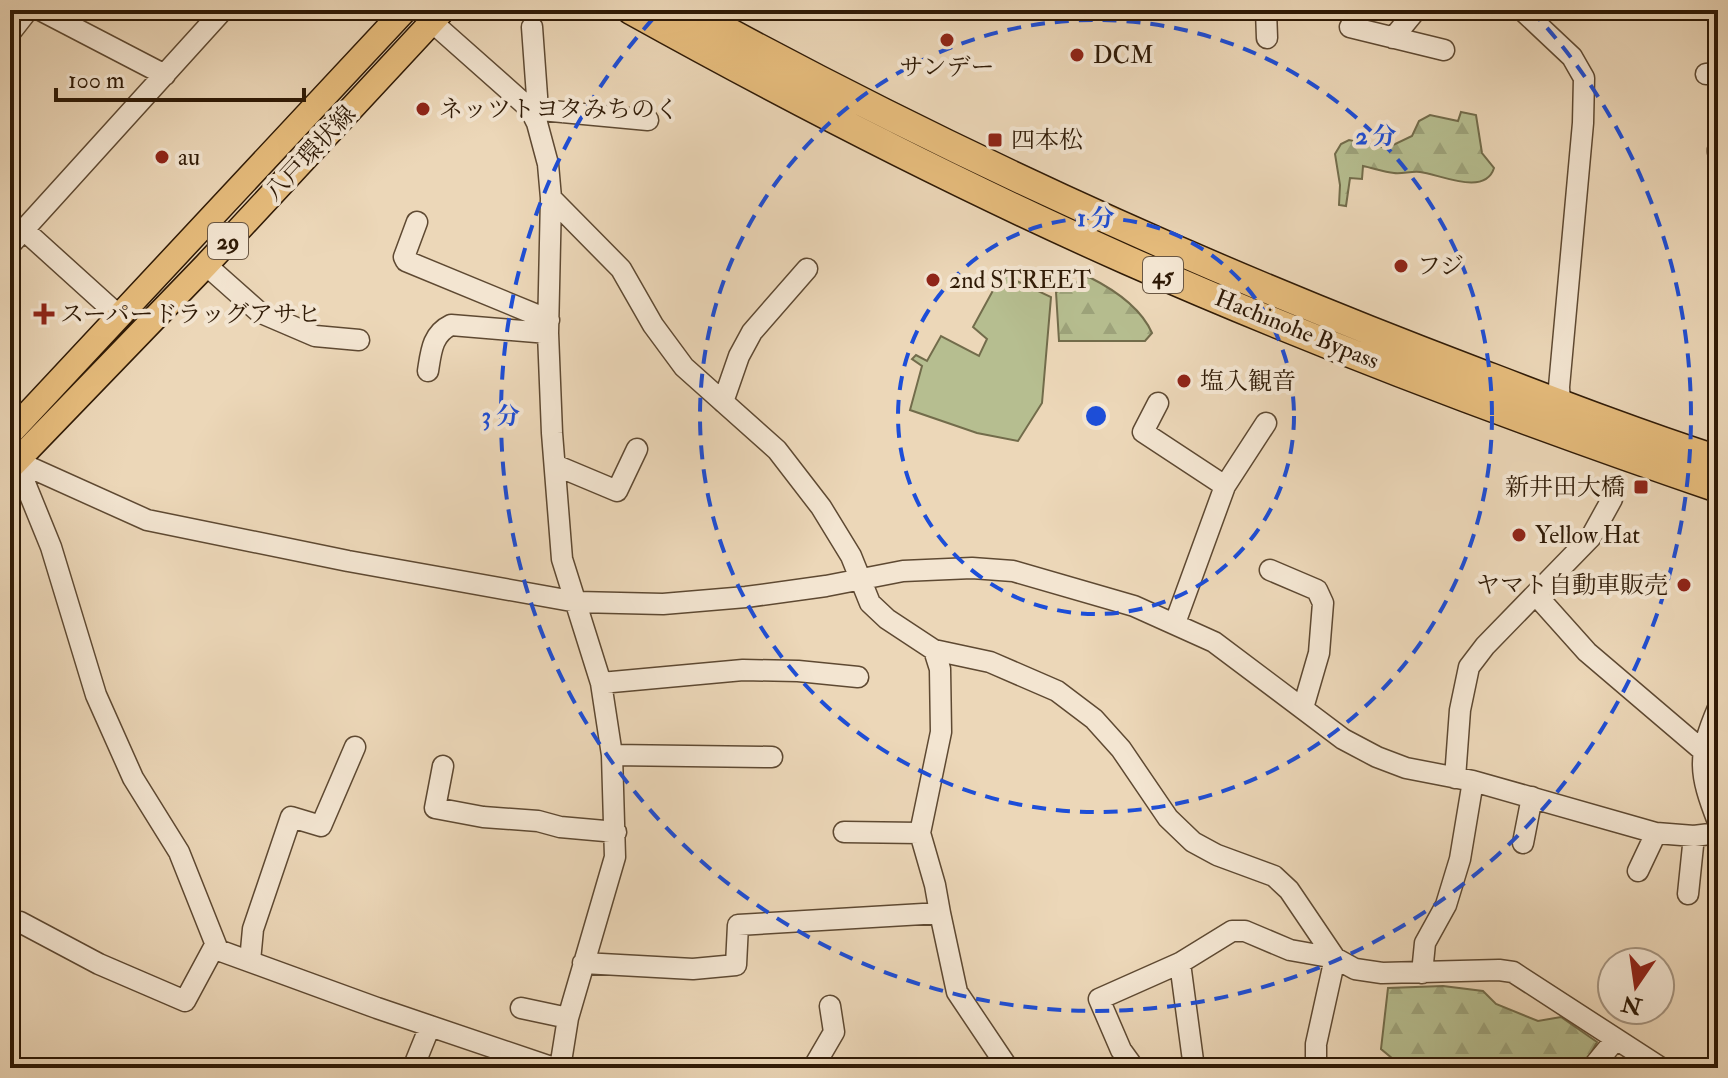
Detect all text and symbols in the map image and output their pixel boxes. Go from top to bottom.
marker: サンデー [938,31,956,49]
place label: DCM [1093,40,1153,71]
marker: DCM [1068,46,1086,64]
scale bar [56,52,304,102]
place label: サンデー [900,52,994,83]
text: 100 m [68,65,125,96]
place label: ネッツトヨタみちのく [439,94,679,125]
street label: 八戸環状線 [258,99,363,208]
marker: ネッツトヨタみちのく [414,100,432,118]
text: 2 分 [1355,121,1397,152]
place label: 四本松 [1011,125,1083,156]
marker: 四本松 [986,131,1004,149]
place label: au [178,142,200,173]
marker: au [153,148,171,166]
text: 1 分 [1077,203,1115,234]
road number: 29 [208,223,248,259]
place label: フジ [1417,251,1464,282]
road number: 45 [1143,257,1183,293]
marker: フジ [1392,257,1410,275]
place label: 2nd STREET [949,265,1091,296]
marker: 2nd STREET [924,271,942,289]
street label: Hachinohe Bypass [1210,282,1383,376]
place label: スーパードラッグアサヒ [60,299,321,330]
marker: スーパードラッグアサヒ [35,305,53,323]
place label: 塩入観音 [1200,366,1296,397]
marker: 塩入観音 [1175,372,1193,390]
text: 3 分 [482,401,520,432]
centre of rings [1082,402,1110,430]
place label: 新井田大橋 [1505,472,1625,503]
marker: 新井田大橋 [1632,478,1650,496]
place label: Yellow Hat [1535,520,1640,551]
marker: Yellow Hat [1510,526,1528,544]
place label: ヤマト自動車販売 [1476,570,1668,601]
marker: ヤマト自動車販売 [1675,576,1693,594]
north arrow [1596,946,1676,1026]
text: N [1619,989,1645,1021]

